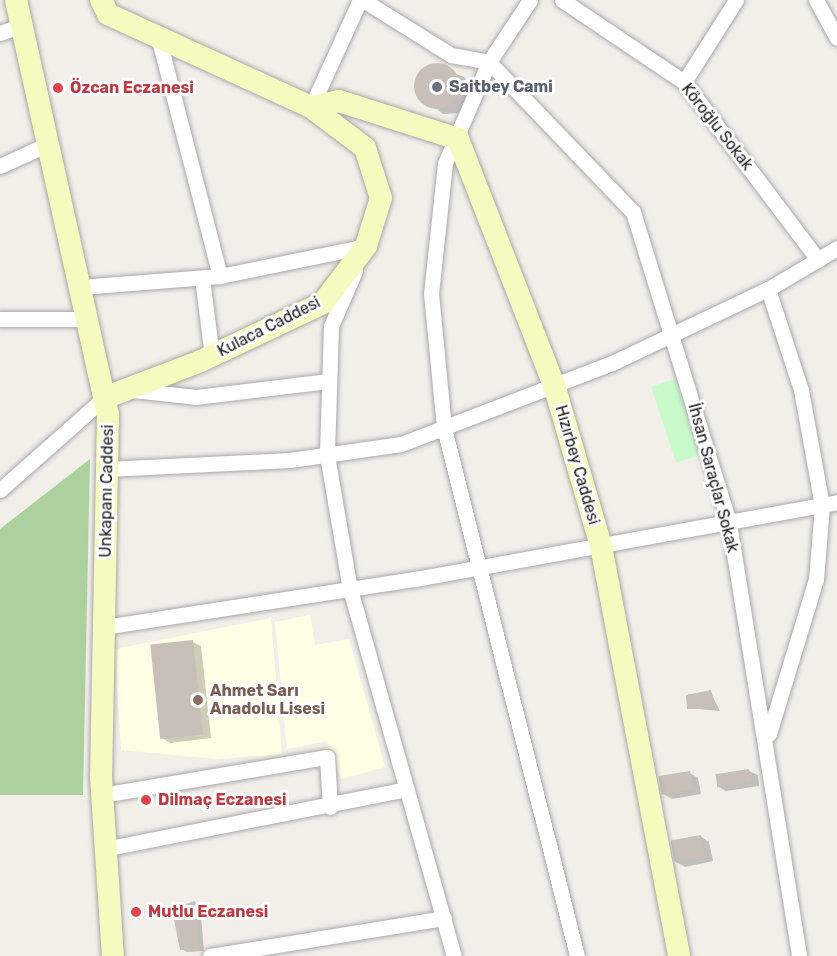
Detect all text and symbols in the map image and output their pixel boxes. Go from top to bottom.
place label: Saitbey Cami [449,77,553,97]
place label: Özcan Eczanesi [70,78,194,98]
marker: Saitbey Cami [430,80,444,94]
street label: Köroğlu Sokak [677,80,757,174]
marker: Özcan Eczanesi [51,81,65,95]
street label: Kulaca Caddesi [214,293,324,361]
street label: İhsan Saraçlar Sokak [684,401,742,555]
street label: Hızırbey Caddesi [551,403,603,527]
street label: Unkapanı Caddesi [96,424,118,558]
place label: Ahmet Sarı Anadolu Lisesi [210,681,325,719]
marker: Ahmet Sarı Anadolu Lisesi [191,693,205,707]
place label: Dilmaç Eczanesi [158,790,287,810]
marker: Dilmaç Eczanesi [139,793,153,807]
place label: Mutlu Eczanesi [148,902,268,922]
marker: Mutlu Eczanesi [129,905,143,919]

